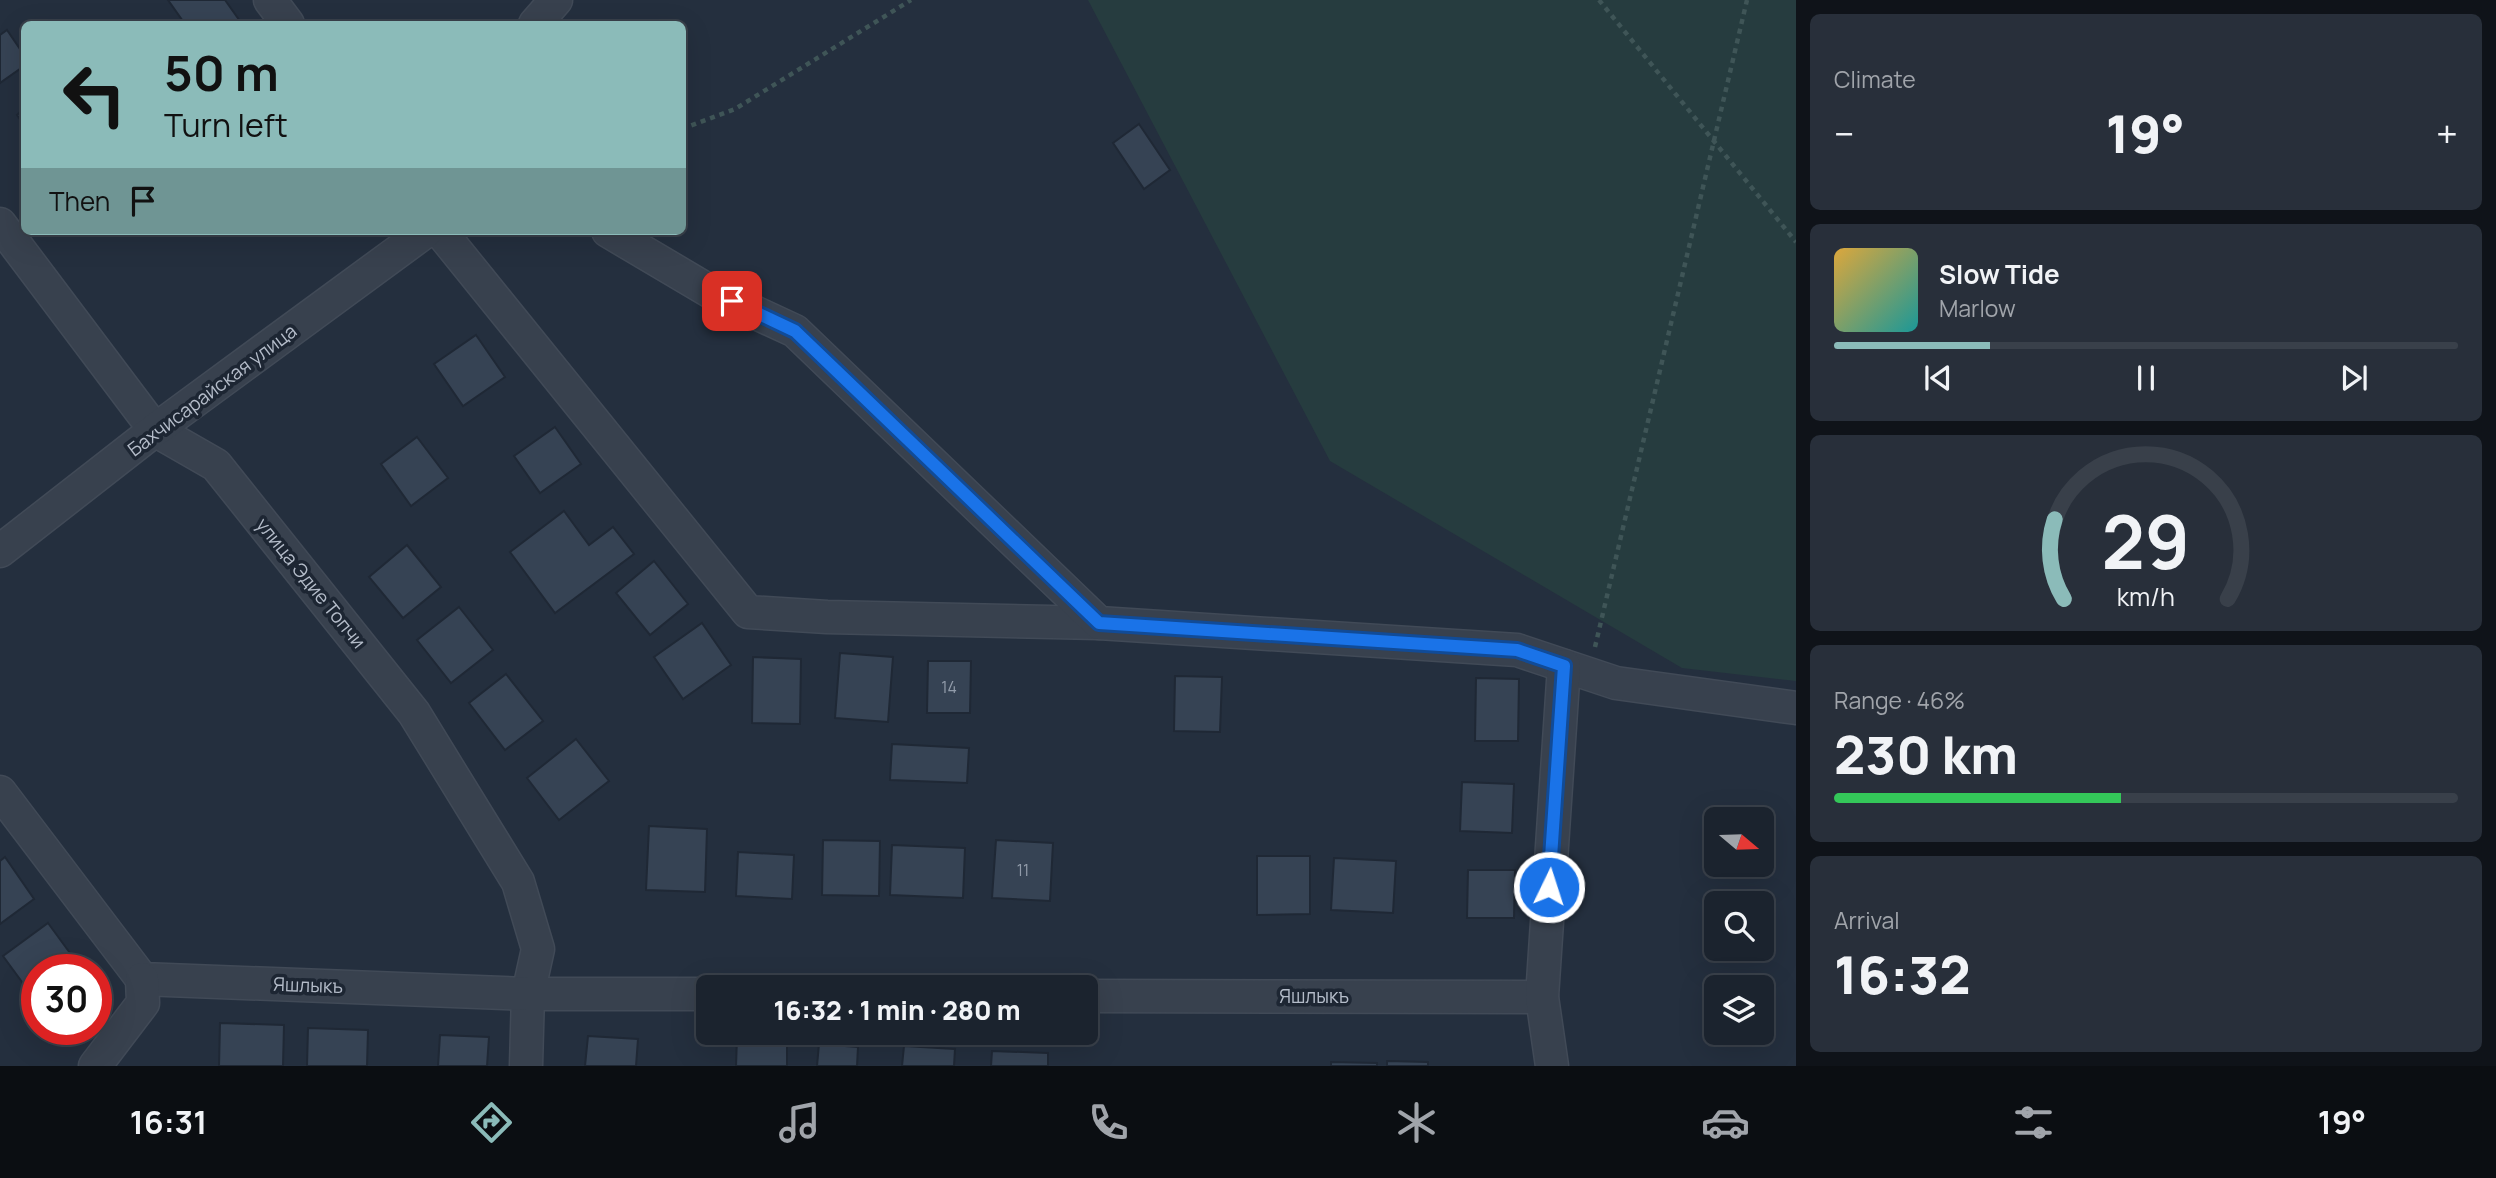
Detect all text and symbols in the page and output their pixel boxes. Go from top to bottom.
text: 50 m [164,39,279,106]
icon: left [49,49,140,140]
text: Climate [1834,63,1916,95]
text: 19° [2106,98,2185,169]
text: Turn left [164,103,288,147]
text: − [1834,107,1855,159]
text: + [2436,107,2458,159]
icon: arrive [124,182,162,220]
text: Then [49,183,110,219]
text: Slow Tide [1939,256,2060,292]
pin [702,271,762,331]
icon: arrive [713,282,751,320]
text: Marlow [1939,292,2016,324]
street label: Бахчисарайская улица [122,318,302,462]
icon: previous [1919,359,1957,397]
icon: pause [2127,359,2165,397]
icon: next [2335,359,2373,397]
text: 29 [2102,491,2190,591]
street label: улица Эдие Топчи [250,512,372,654]
text: km/h [2117,579,2175,614]
house number: 14 [941,676,957,698]
text: Range · 46% [1834,684,1965,716]
text: 230 km [1834,719,2018,790]
north arrow [1704,807,1774,877]
map controls [1704,807,1774,1045]
position arrow [1512,850,1586,924]
house number: 11 [1017,859,1029,881]
button: search [1704,891,1774,961]
text: Arrival [1834,904,1900,936]
text: 16:32 [1834,939,1971,1010]
speed limit sign: 30 [21,954,112,1045]
street label: Яшлыкъ [273,971,343,999]
button: layers [1704,975,1774,1045]
street label: Яшлыкъ [1279,983,1349,1009]
text: 16:32 · 1 min · 280 m [773,992,1021,1028]
icon: directions [467,1098,516,1147]
icon: music [775,1098,824,1147]
icon: phone [1084,1098,1133,1147]
icon: climate [1392,1098,1441,1147]
icon: car [1701,1098,1750,1147]
icon: filters [2009,1098,2058,1147]
text: 16:31 [130,1100,207,1144]
text: 19° [2318,1100,2366,1144]

